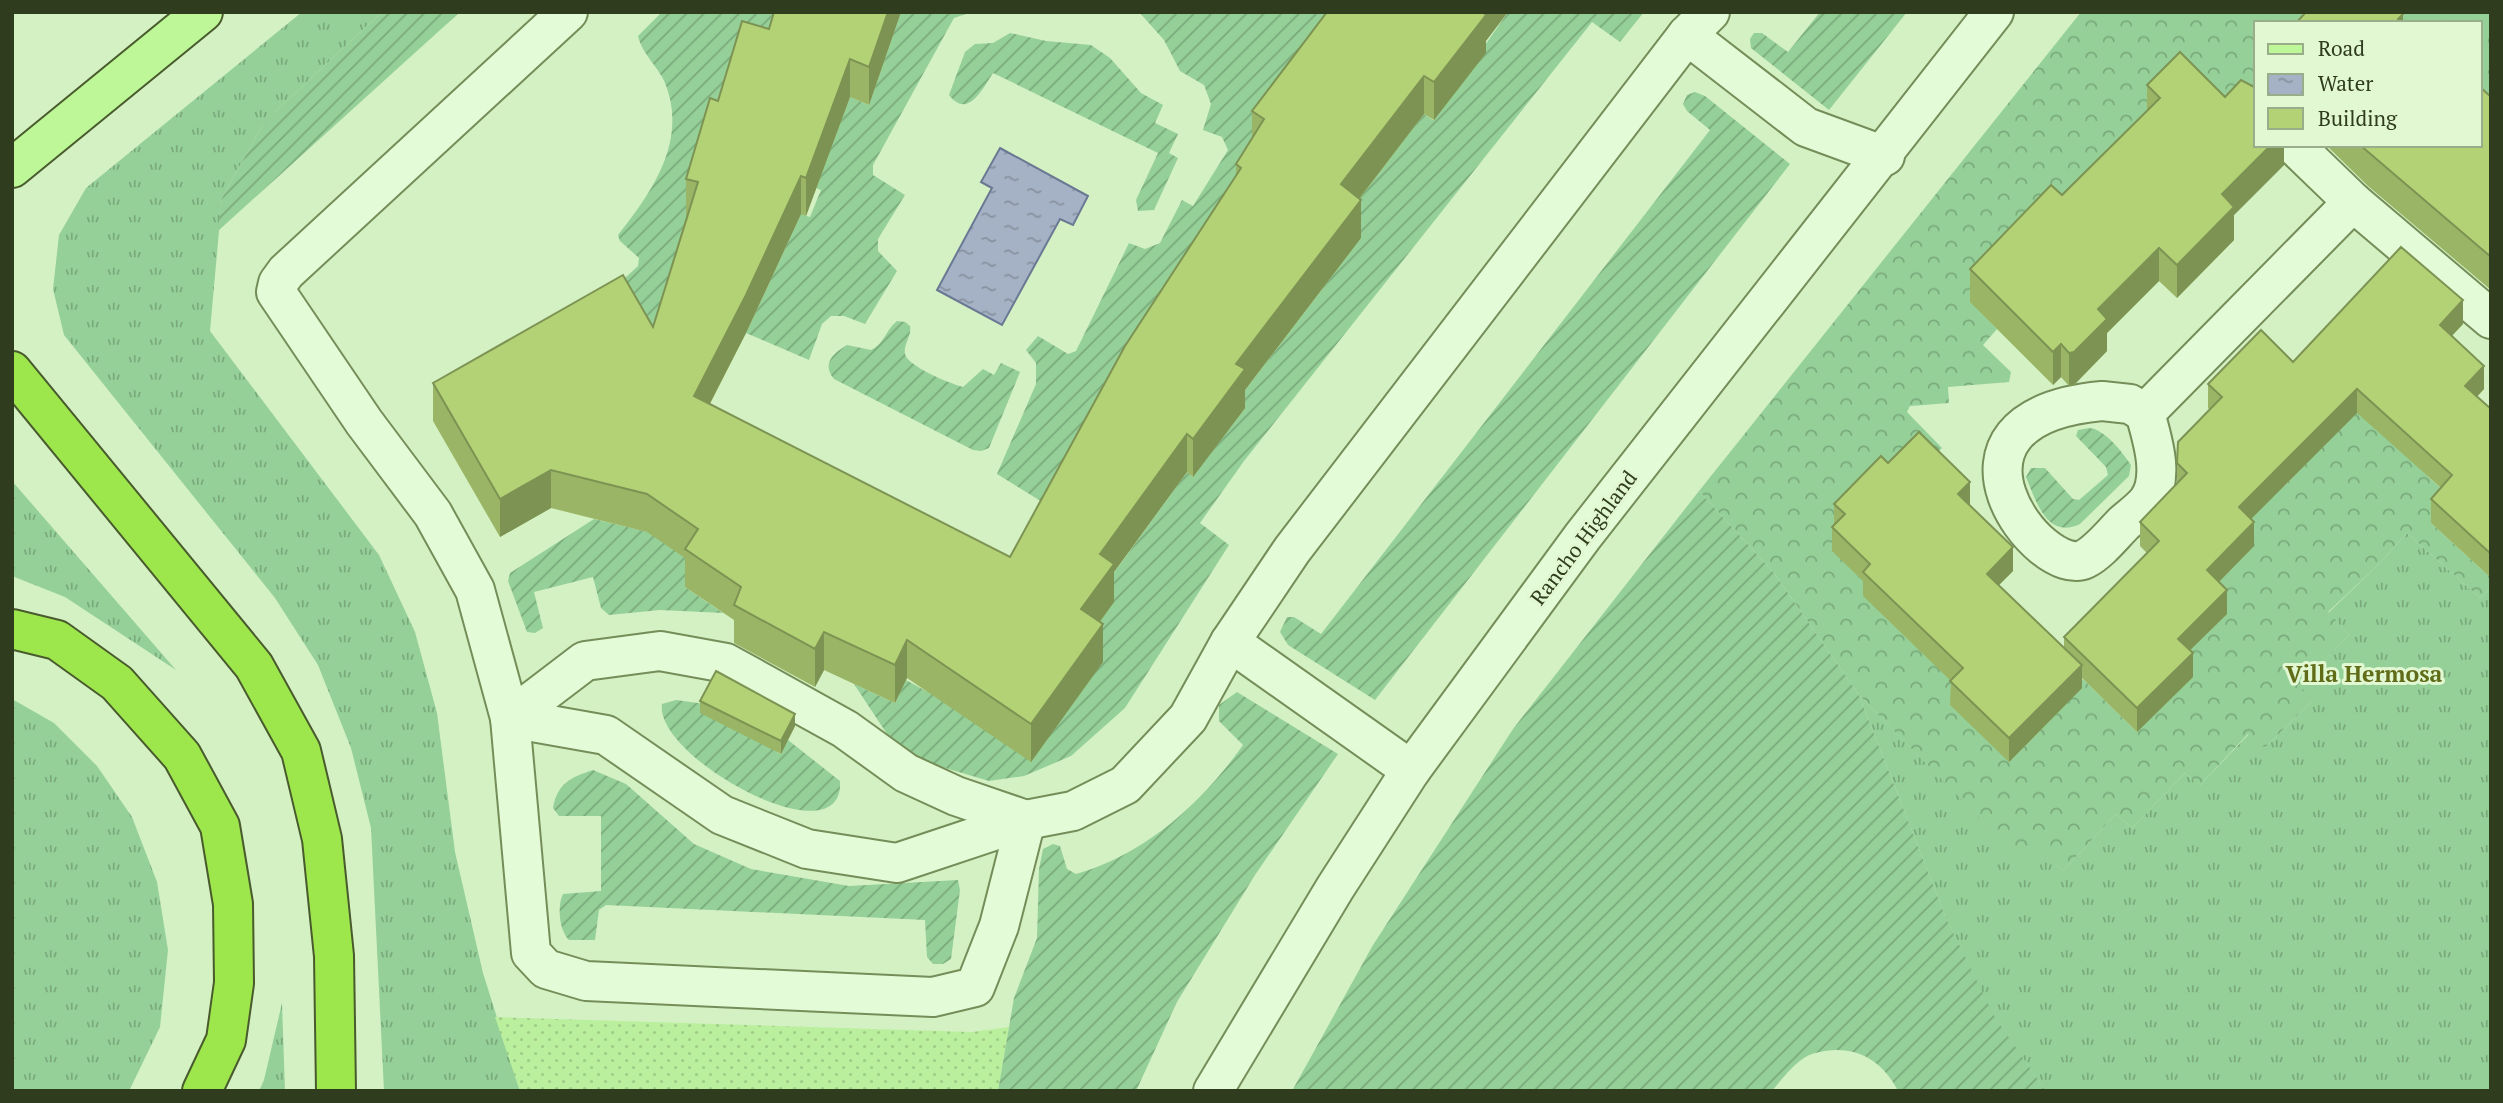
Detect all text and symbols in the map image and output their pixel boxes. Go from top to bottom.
legend [2254,21,2482,147]
text: Road [2318,34,2365,62]
text: Water [2318,69,2373,97]
text: Building [2318,104,2398,132]
street label: Rancho Highland [1523,464,1643,610]
district label: Villa Hermosa [2286,658,2443,689]

